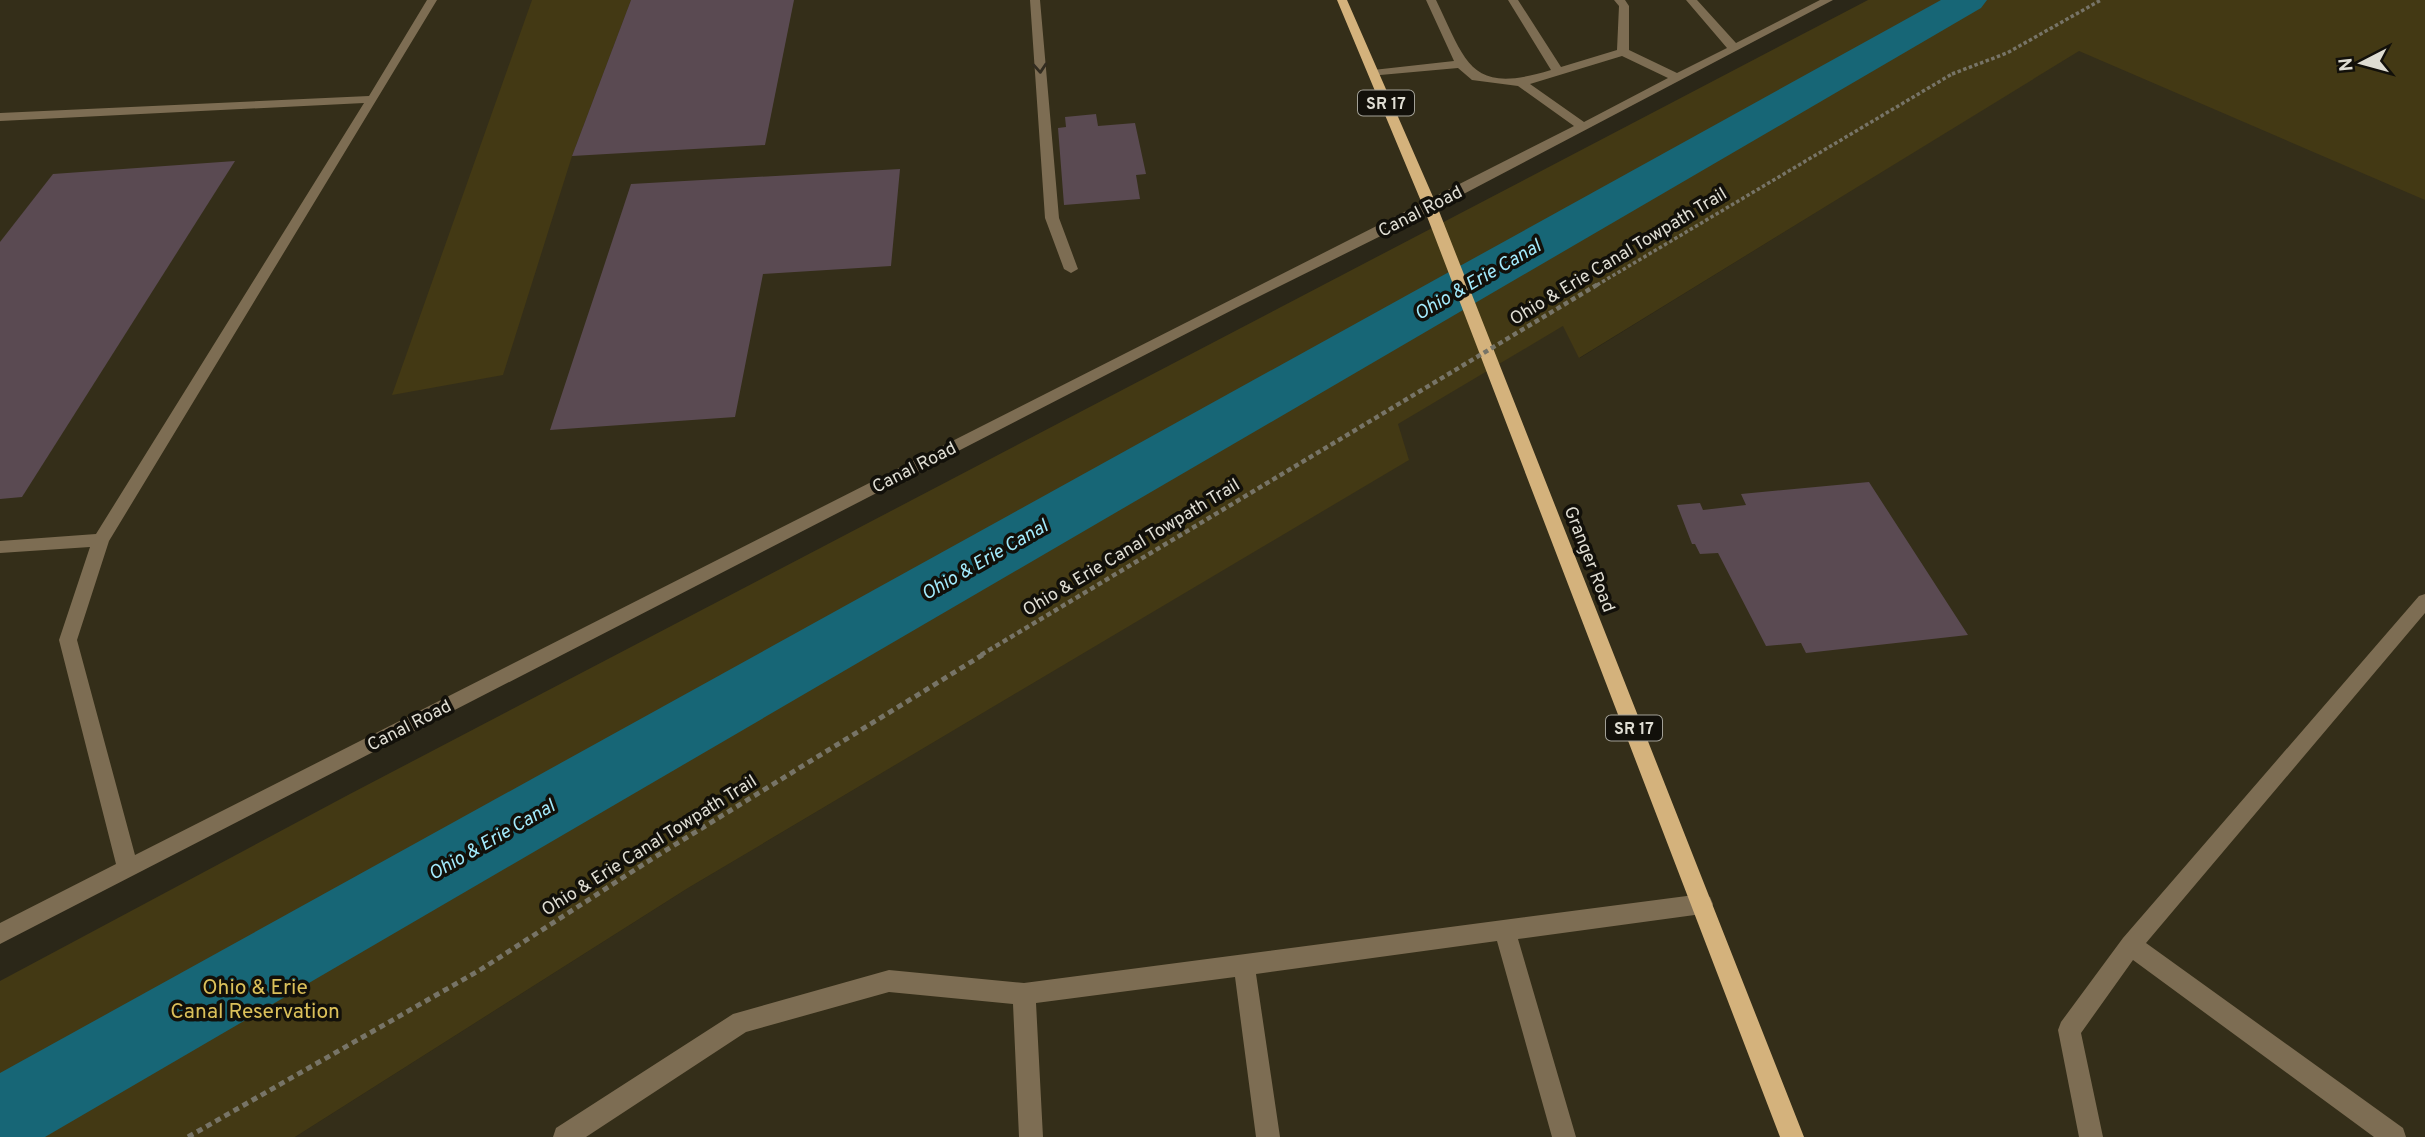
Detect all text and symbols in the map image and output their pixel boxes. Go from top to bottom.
north arrow [2327,28,2397,98]
text: N [2334,57,2360,73]
one-way arrow [1032,63,1047,74]
road number: SR 17 [1358,90,1414,116]
street label: Canal Road [1375,181,1467,243]
street label: Ohio & Erie Canal Towpath Trail [1506,183,1732,331]
water label: Ohio & Erie Canal [1410,234,1547,327]
street label: Canal Road [869,437,961,499]
street label: Ohio & Erie Canal Towpath Trail [1019,474,1245,622]
street label: Granger Road [1558,503,1619,616]
water label: Ohio & Erie Canal [917,514,1054,607]
street label: Canal Road [364,695,456,757]
road number: SR 17 [1606,716,1662,740]
street label: Ohio & Erie Canal Towpath Trail [538,770,762,922]
water label: Ohio & Erie Canal [424,794,561,887]
park label: Ohio & Erie Canal Reservation [170,975,340,1026]

